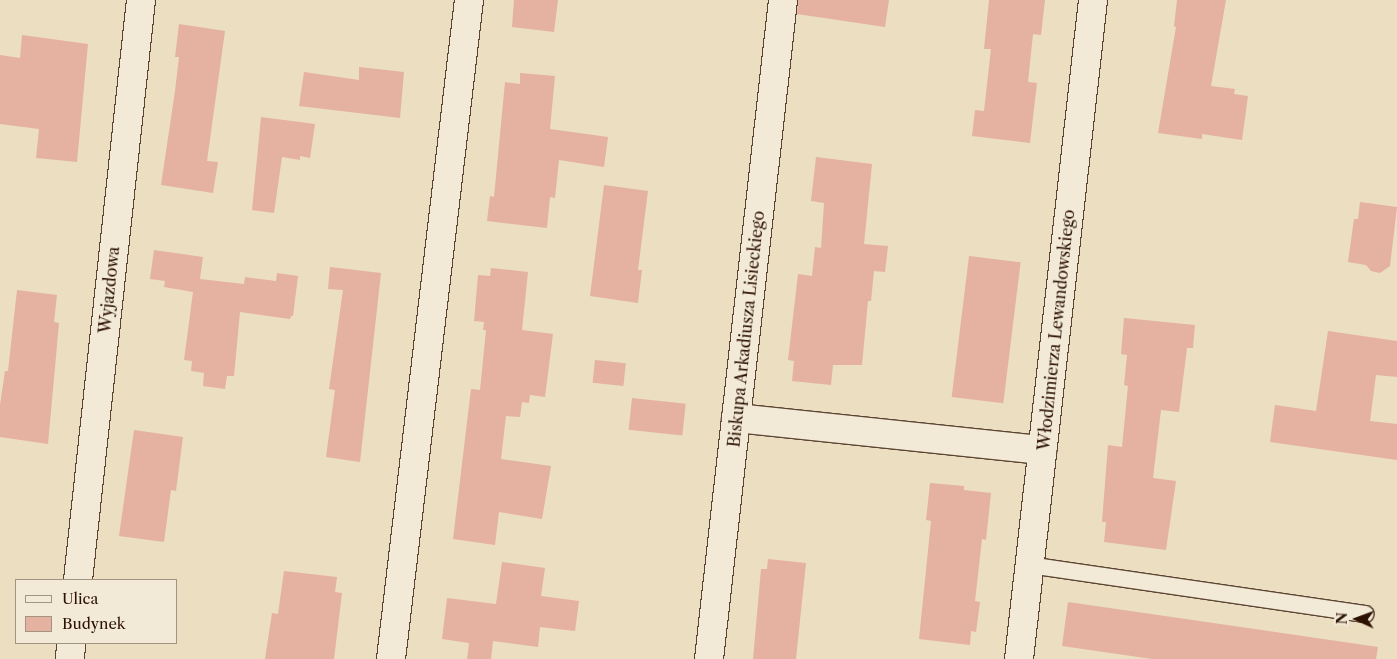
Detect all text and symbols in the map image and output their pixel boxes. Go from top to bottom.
street label: Włodzimierza Lewandowskiego [1034,208,1078,452]
street label: Biskupa Arkadiusza Lisieckiego [724,209,768,449]
street label: Wyjazdowa [95,246,123,334]
legend [15,579,178,644]
text: Ulica [62,589,98,608]
north arrow [1332,594,1382,644]
text: N [1333,612,1351,625]
text: Budynek [62,614,126,633]

